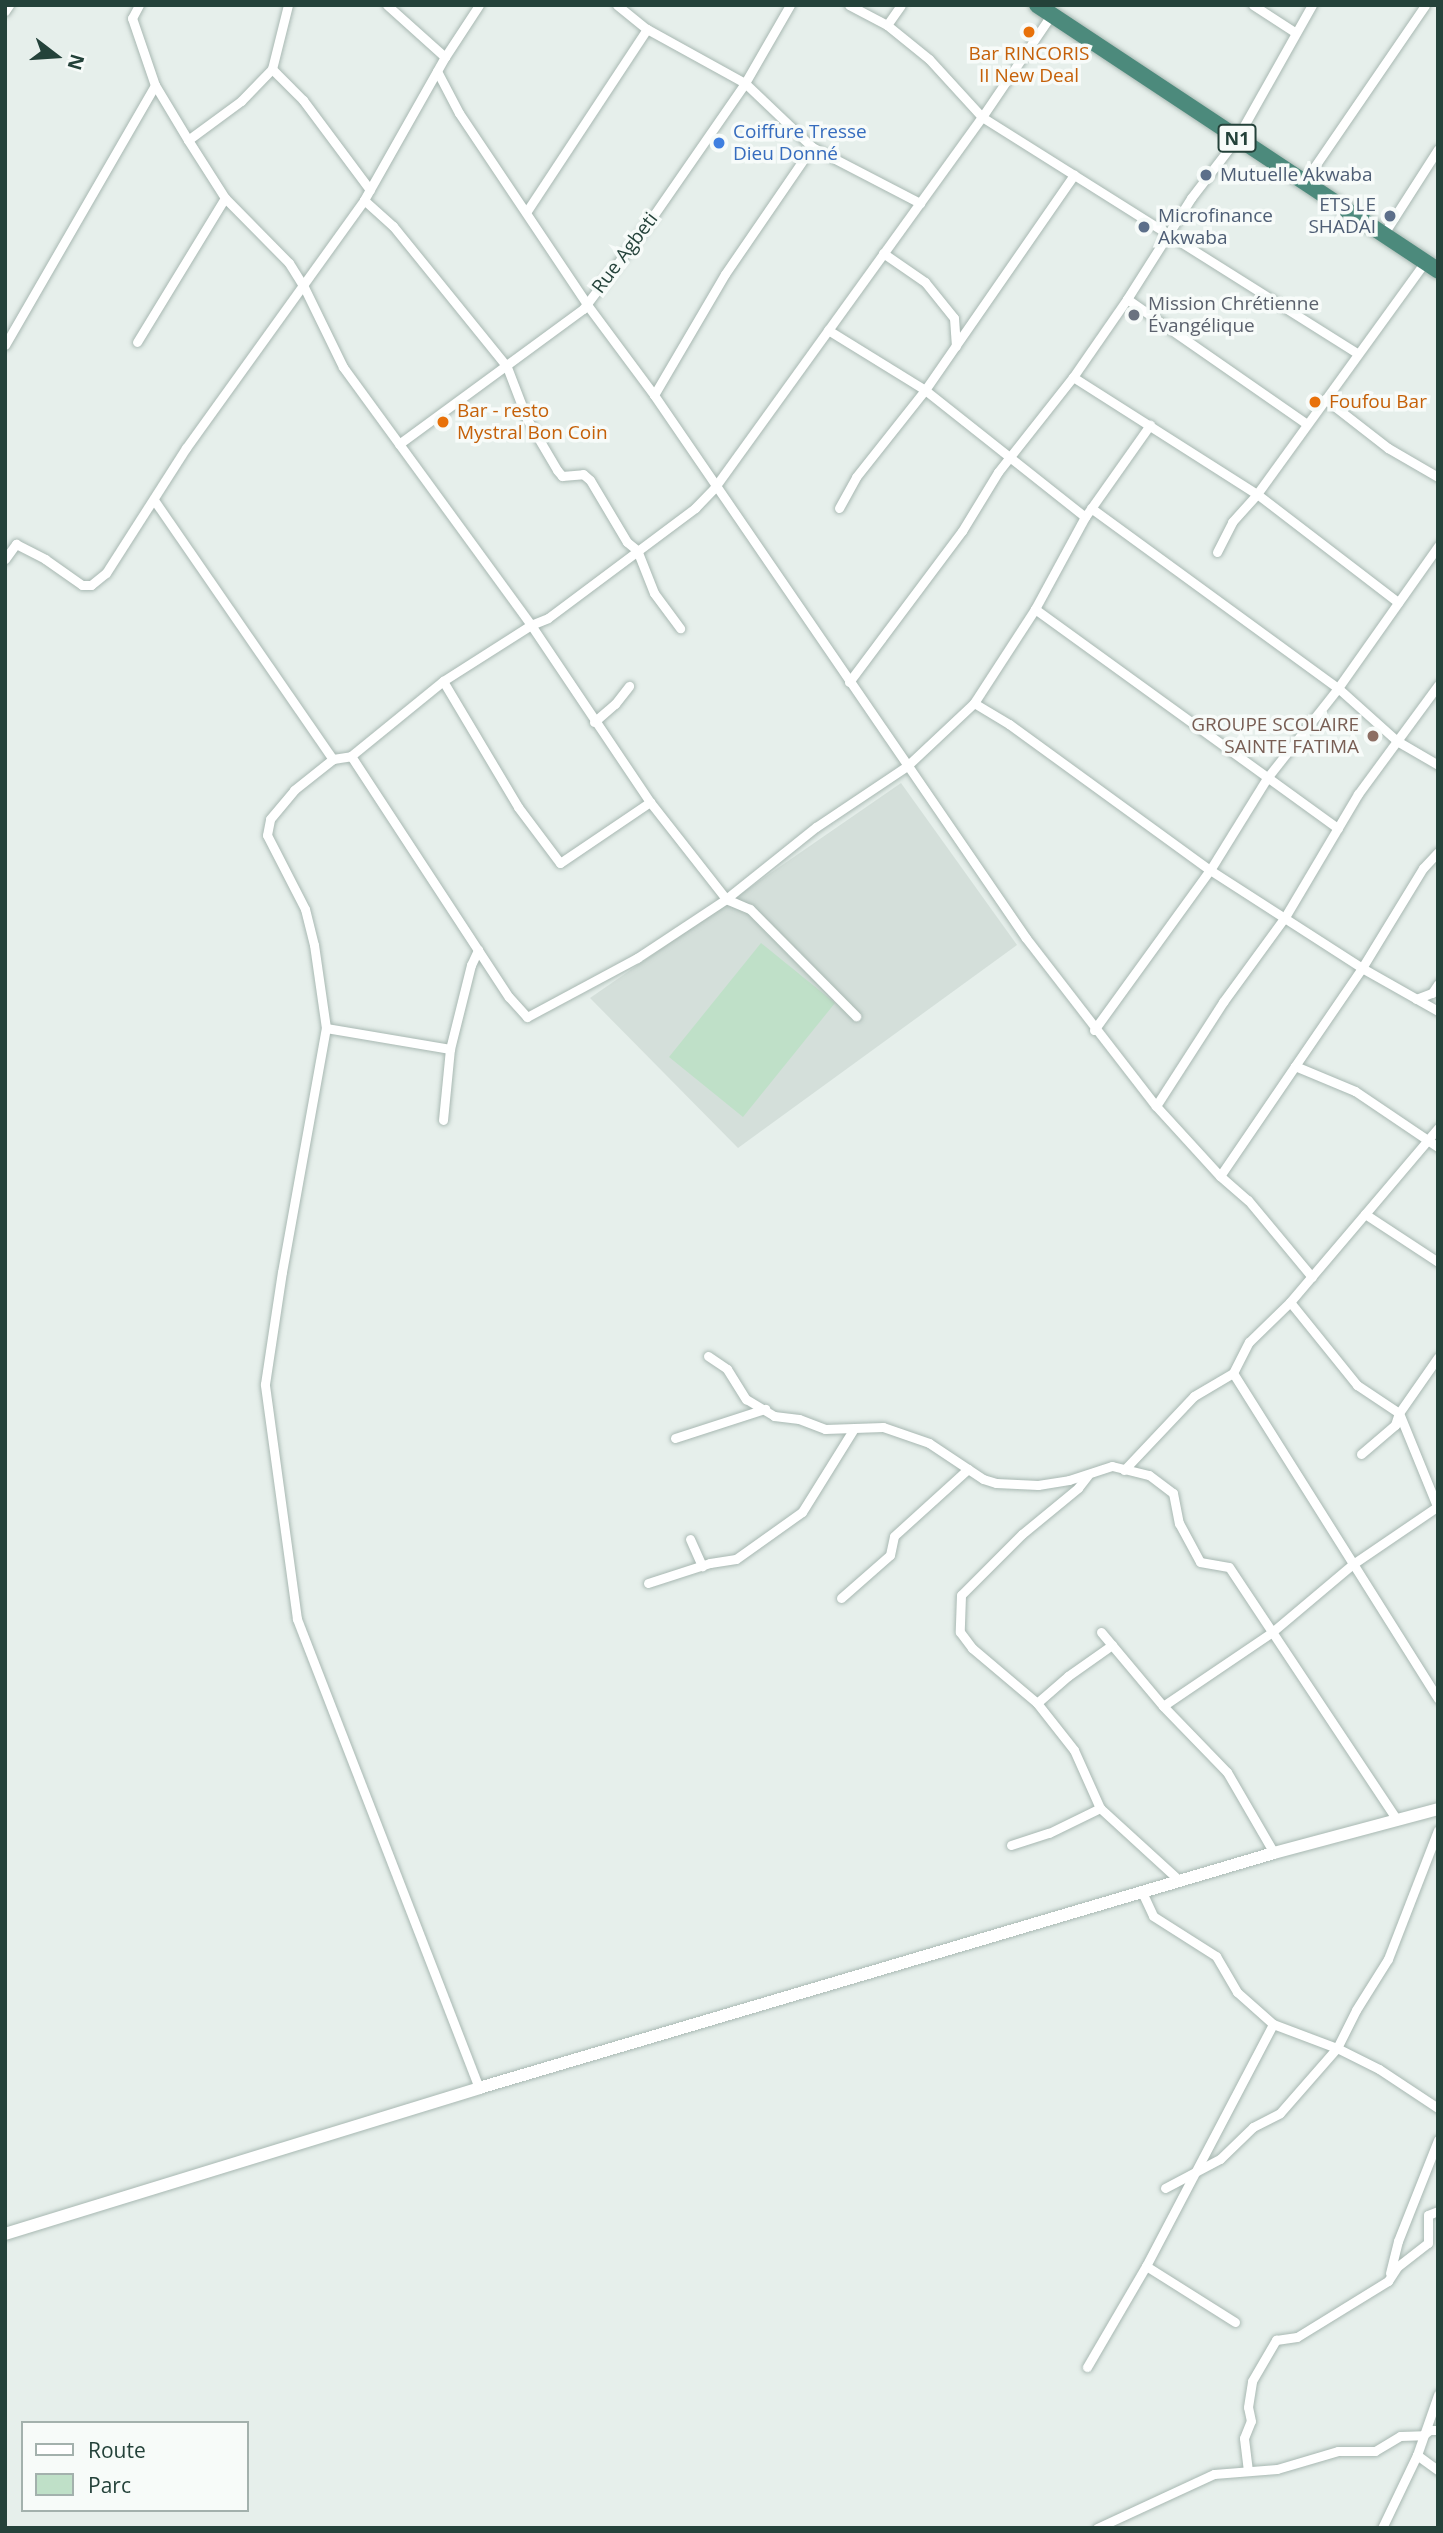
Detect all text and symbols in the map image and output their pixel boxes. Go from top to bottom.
north arrow [21,21,91,91]
marker: Bar RINCORIS II New Deal [1021,24,1037,40]
place label: Bar RINCORIS II New Deal [968,43,1090,87]
text: N [61,51,91,73]
place label: Coiffure Tresse Dieu Donné [733,121,867,165]
road number: N1 [1216,124,1258,153]
marker: Coiffure Tresse Dieu Donné [711,135,727,151]
place label: Mutuelle Akwaba [1220,164,1372,186]
marker: Mutuelle Akwaba [1198,167,1214,183]
place label: ETS LE SHADAI [1308,194,1376,238]
place label: Microfinance Akwaba [1158,205,1273,249]
street label: Rue Agbeti [587,208,663,298]
marker: ETS LE SHADAI [1382,208,1398,224]
marker: Microfinance Akwaba [1136,219,1152,235]
place label: Mission Chrétienne Évangélique [1148,293,1319,337]
marker: Mission Chrétienne Évangélique [1126,307,1142,323]
place label: Foufou Bar [1329,391,1427,413]
marker: Foufou Bar [1307,394,1323,410]
place label: Bar - resto Mystral Bon Coin [457,400,608,444]
marker: Bar - resto Mystral Bon Coin [435,414,451,430]
place label: GROUPE SCOLAIRE SAINTE FATIMA [1191,714,1359,758]
marker: GROUPE SCOLAIRE SAINTE FATIMA [1365,728,1381,744]
legend [21,2421,248,2512]
text: Route [88,2436,146,2464]
text: Parc [88,2471,131,2499]

